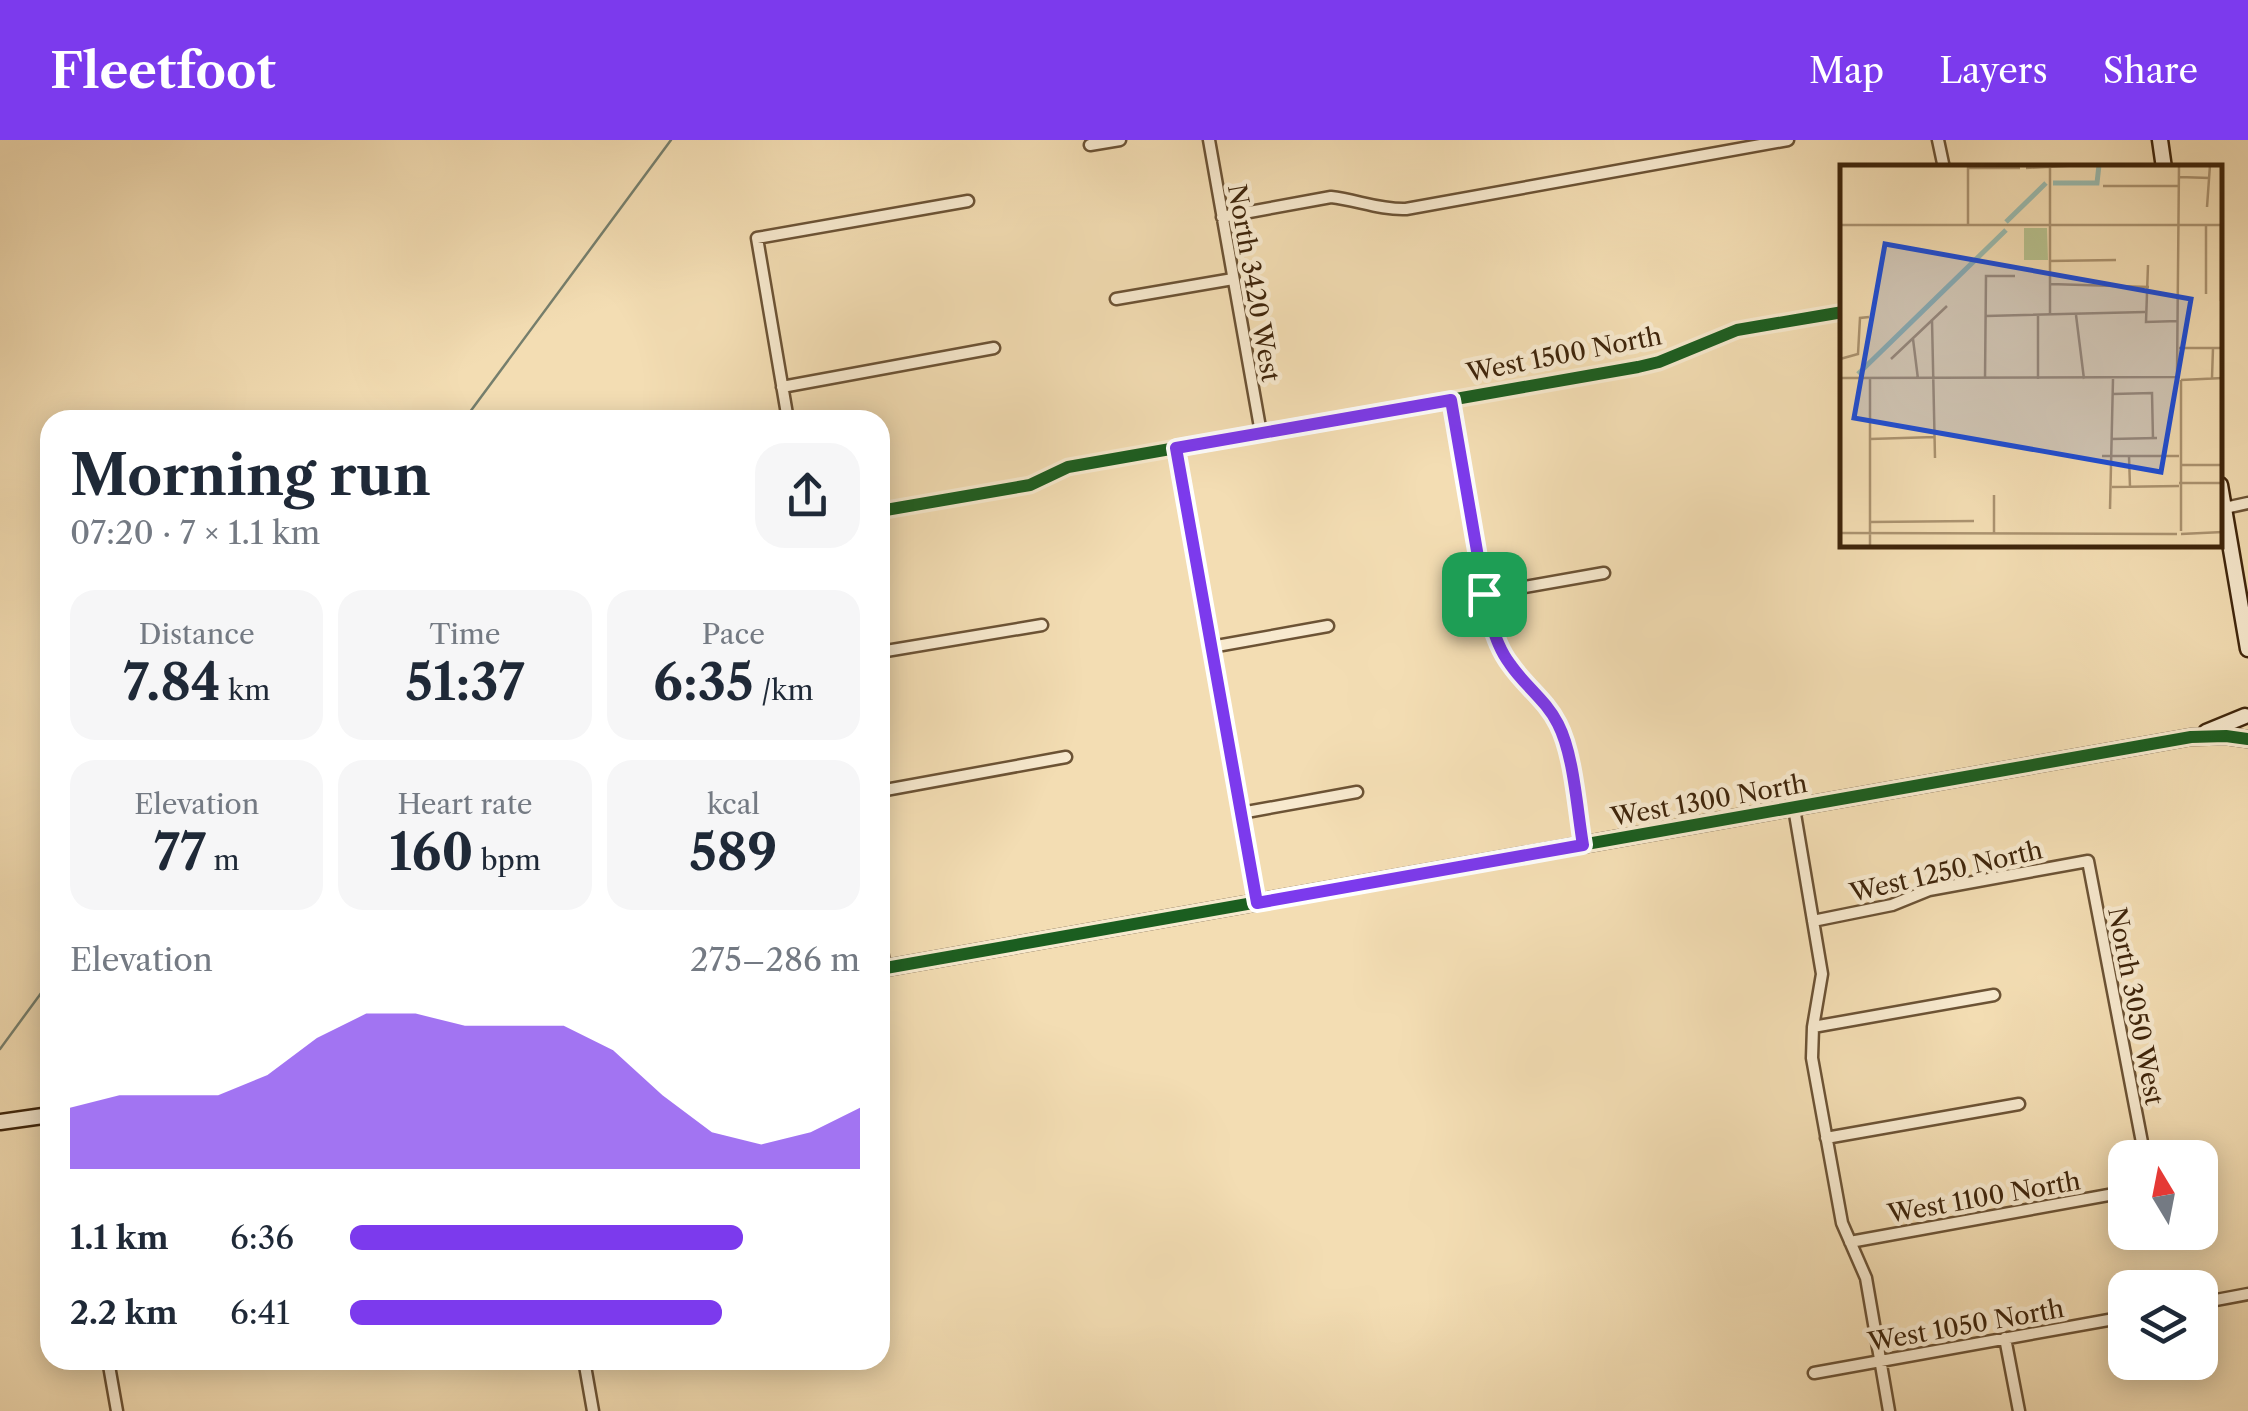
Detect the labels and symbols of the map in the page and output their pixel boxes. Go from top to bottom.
inset map [1840,165,2223,548]
street label: North 3420 West [1221,182,1286,384]
street label: West 1500 North [1463,320,1665,389]
pin [1442,552,1527,637]
street label: West 1300 North [1608,768,1810,833]
street label: West 1250 North [1846,834,2046,909]
street label: North 3050 West [2101,905,2170,1108]
north arrow [2108,1140,2218,1250]
street label: West 1100 North [1884,1165,2083,1230]
street label: West 1050 North [1865,1293,2067,1358]

